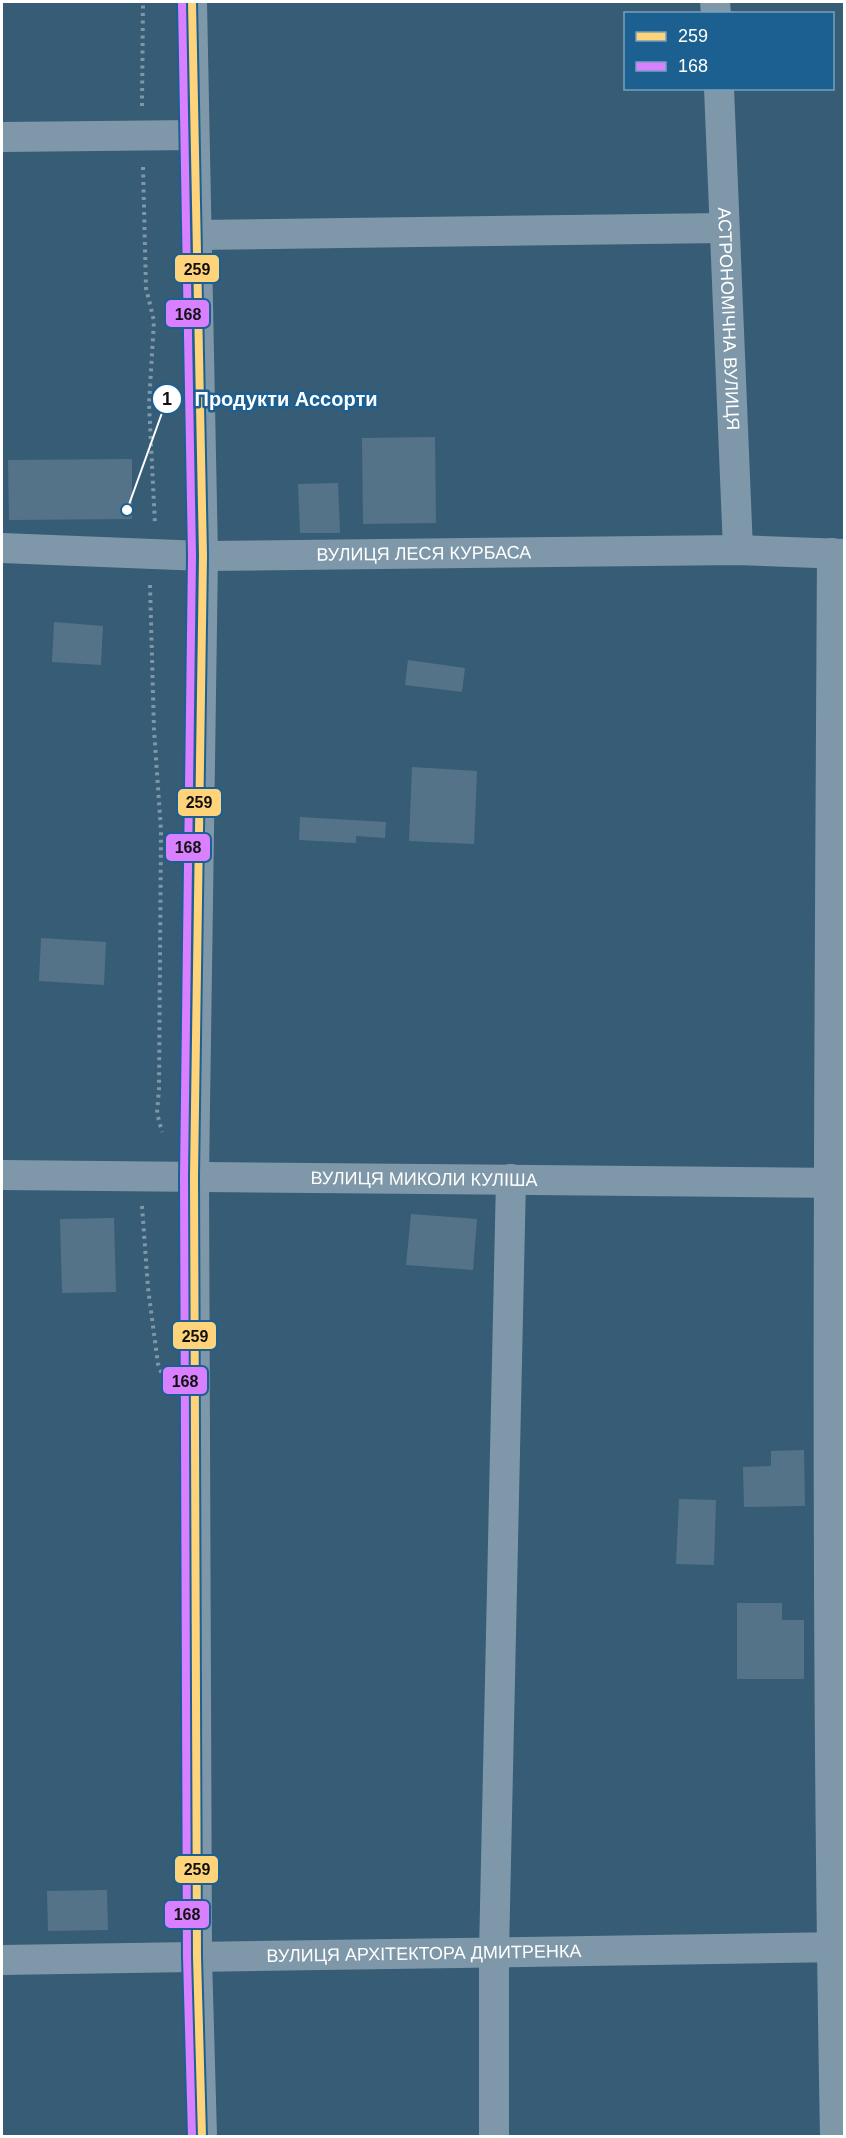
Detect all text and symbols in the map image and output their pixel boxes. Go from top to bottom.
legend [624,12,834,90]
text: 259 [678,26,708,46]
text: 168 [678,56,708,76]
street label: АСТРОНОМІЧНА ВУЛИЦЯ [714,207,743,431]
line badge: 259 [174,254,220,283]
text: 259 [184,261,210,278]
line badge: 168 [165,299,210,328]
text: 168 [175,306,201,323]
callout: Продукти Ассорти [152,380,389,418]
text: Продукти Ассорти [195,388,377,410]
text: 1 [162,389,172,409]
street label: ВУЛИЦЯ ЛЕСЯ КУРБАСА [316,542,531,565]
line badge: 259 [177,788,222,817]
text: 259 [186,794,212,811]
line badge: 168 [165,833,211,862]
text: 168 [175,839,201,856]
street label: ВУЛИЦЯ МИКОЛИ КУЛІША [310,1168,538,1190]
line badge: 259 [172,1321,217,1350]
text: 259 [182,1328,208,1345]
line badge: 168 [162,1366,208,1395]
text: 168 [172,1373,198,1390]
line badge: 259 [174,1855,219,1884]
text: 259 [184,1861,210,1878]
line badge: 168 [164,1900,210,1929]
text: 168 [174,1906,200,1923]
street label: ВУЛИЦЯ АРХІТЕКТОРА ДМИТРЕНКА [266,1941,582,1966]

